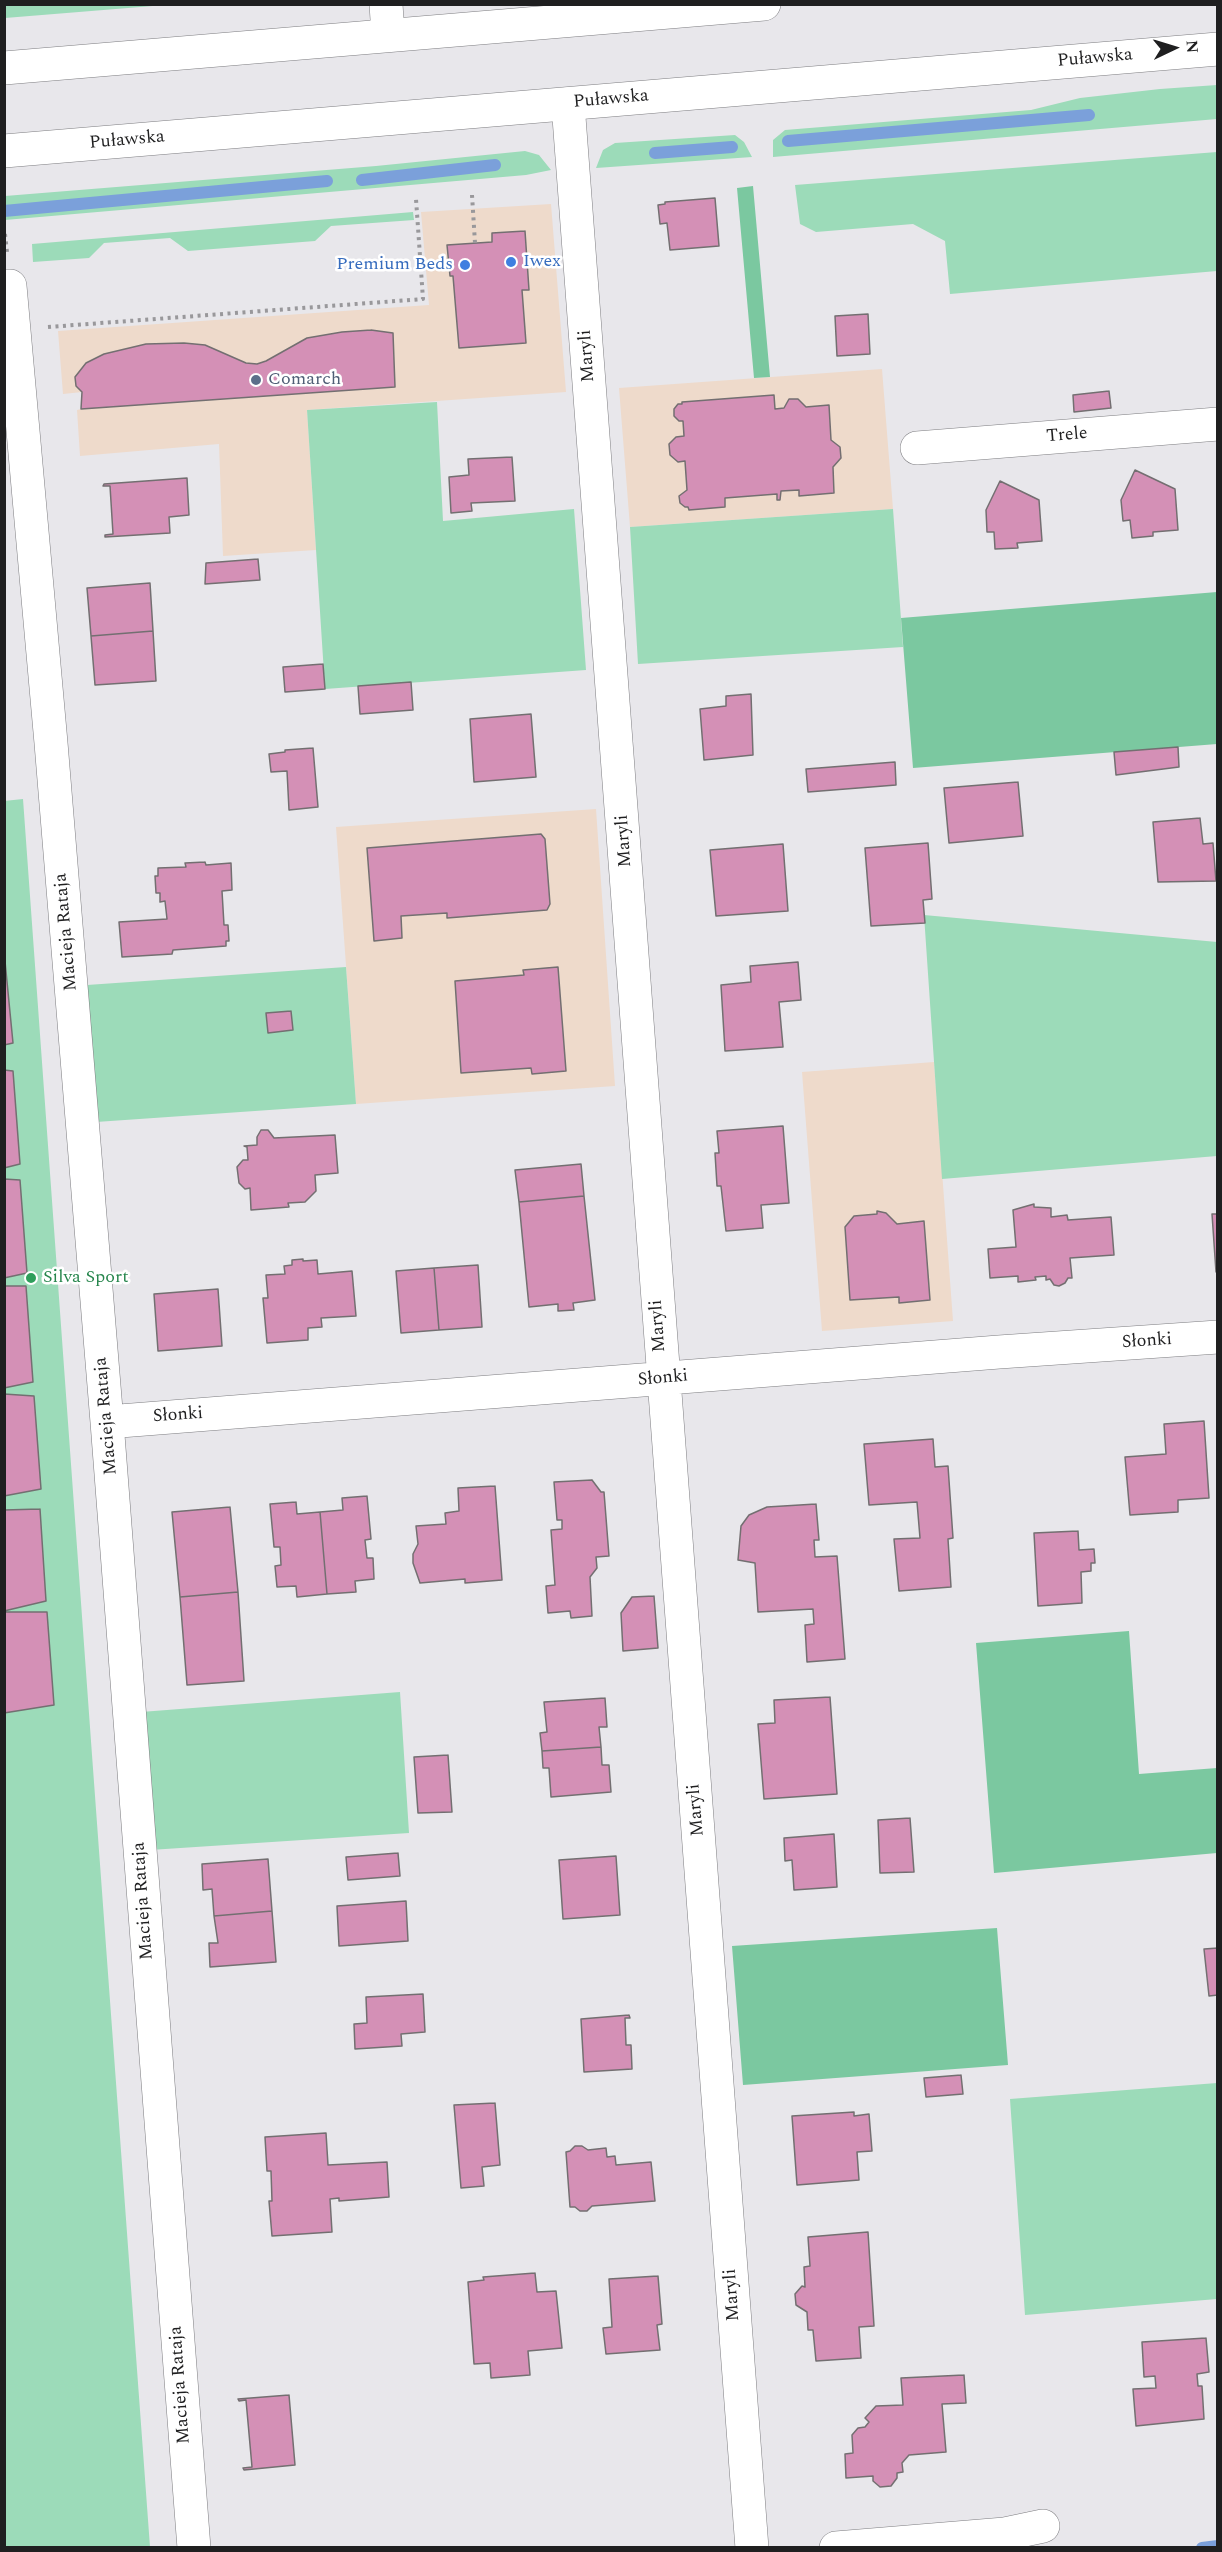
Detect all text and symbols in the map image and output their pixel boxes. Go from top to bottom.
north arrow [1144,18,1204,78]
text: N [1180,39,1204,54]
street label: Puławska [1056,45,1134,73]
street label: Puławska [572,86,650,114]
street label: Puławska [88,127,166,155]
place label: Iwex [523,251,561,273]
place label: Premium Beds [336,254,453,276]
marker: Iwex [504,255,518,269]
marker: Premium Beds [458,258,472,272]
street label: Maryli [575,329,601,383]
place label: Comarch [268,369,341,391]
marker: Comarch [249,373,263,387]
street label: Trele [1045,423,1089,449]
street label: Maryli [612,814,638,868]
street label: Macieja Rataja [51,872,83,992]
place label: Silva Sport [43,1267,129,1289]
marker: Silva Sport [24,1271,38,1285]
street label: Maryli [646,1299,672,1353]
street label: Słonki [1121,1329,1173,1355]
street label: Macieja Rataja [91,1356,123,1476]
street label: Słonki [637,1366,689,1392]
street label: Słonki [152,1403,204,1429]
street label: Maryli [684,1783,710,1837]
street label: Macieja Rataja [129,1841,159,1961]
street label: Maryli [720,2268,746,2322]
street label: Macieja Rataja [166,2325,196,2445]

